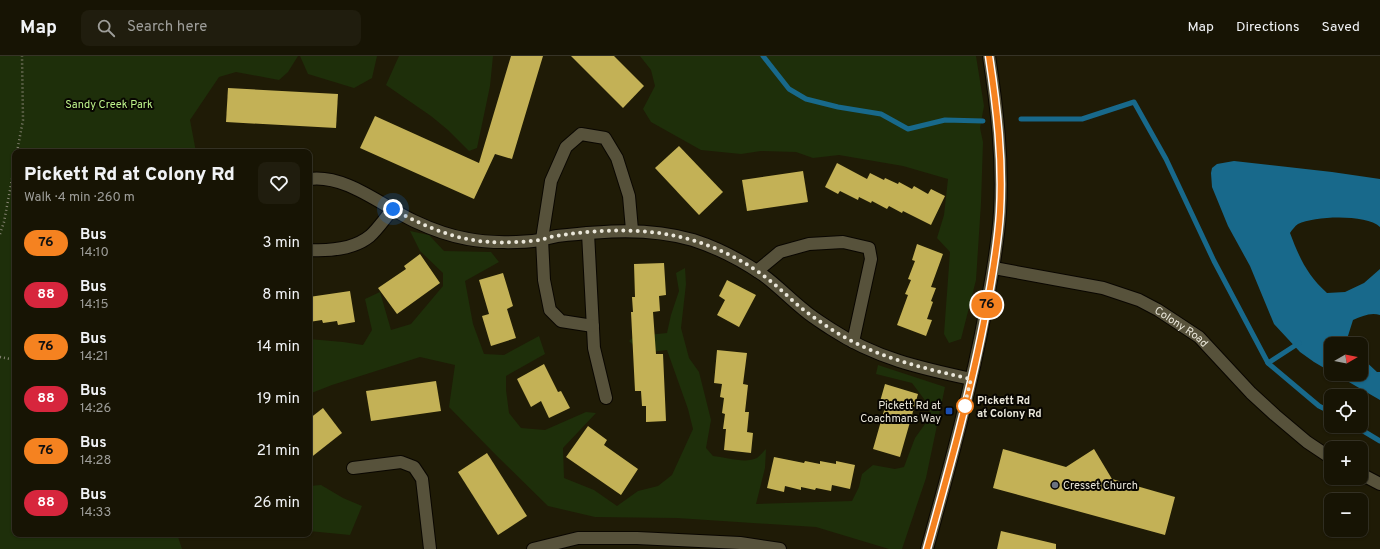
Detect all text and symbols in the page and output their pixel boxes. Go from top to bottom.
search box [81,10,361,46]
text: Map [20,16,57,40]
icon: search [95,17,117,39]
text: Search here [127,18,207,37]
text: Map [1188,19,1214,36]
text: Directions [1236,19,1300,36]
text: Saved [1322,19,1360,36]
park label: Sandy Creek Park [65,98,153,112]
button: heart [258,162,300,204]
text: Pickett Rd at Colony Rd [24,163,235,187]
text: Walk · 4 min · 260 m [24,190,135,206]
your location [383,199,403,219]
text: Bus [80,226,107,245]
text: 76 [38,234,54,251]
text: 3 min [262,234,300,253]
text: 14:10 [80,245,109,261]
text: Bus [80,278,107,297]
text: 88 [37,286,55,303]
text: 8 min [262,286,300,305]
line badge: 76 [969,292,1005,318]
text: 76 [979,296,995,313]
text: 14:15 [80,297,109,313]
street label: Colony Road [1152,304,1211,350]
text: Bus [80,330,107,349]
north arrow [1324,337,1368,381]
map controls [1324,337,1368,537]
text: 76 [38,338,54,355]
text: 14 min [257,338,300,357]
text: 14:21 [80,349,108,365]
text: Bus [80,382,107,401]
button: locate [1324,389,1368,433]
text: 88 [37,390,55,407]
text: 19 min [257,390,300,409]
place label: Pickett Rd at Colony Rd [977,394,1042,421]
marker: Pickett Rd at Colony Rd [956,397,974,415]
place label: Pickett Rd at Coachmans Way [860,399,941,426]
text: 14:26 [80,401,111,417]
marker: Pickett Rd at Coachmans Way [944,406,954,416]
text: Bus [80,434,107,453]
button: + [1324,441,1368,485]
text: 76 [38,442,54,459]
text: 21 min [257,442,300,461]
text: 14:28 [80,453,112,469]
place label: Cresset Church [1063,479,1138,493]
marker: Cresset Church [1050,480,1060,490]
text: Bus [80,486,107,505]
button: − [1324,493,1368,537]
text: 88 [37,494,55,511]
text: 26 min [253,494,300,513]
text: 14:33 [80,505,111,521]

